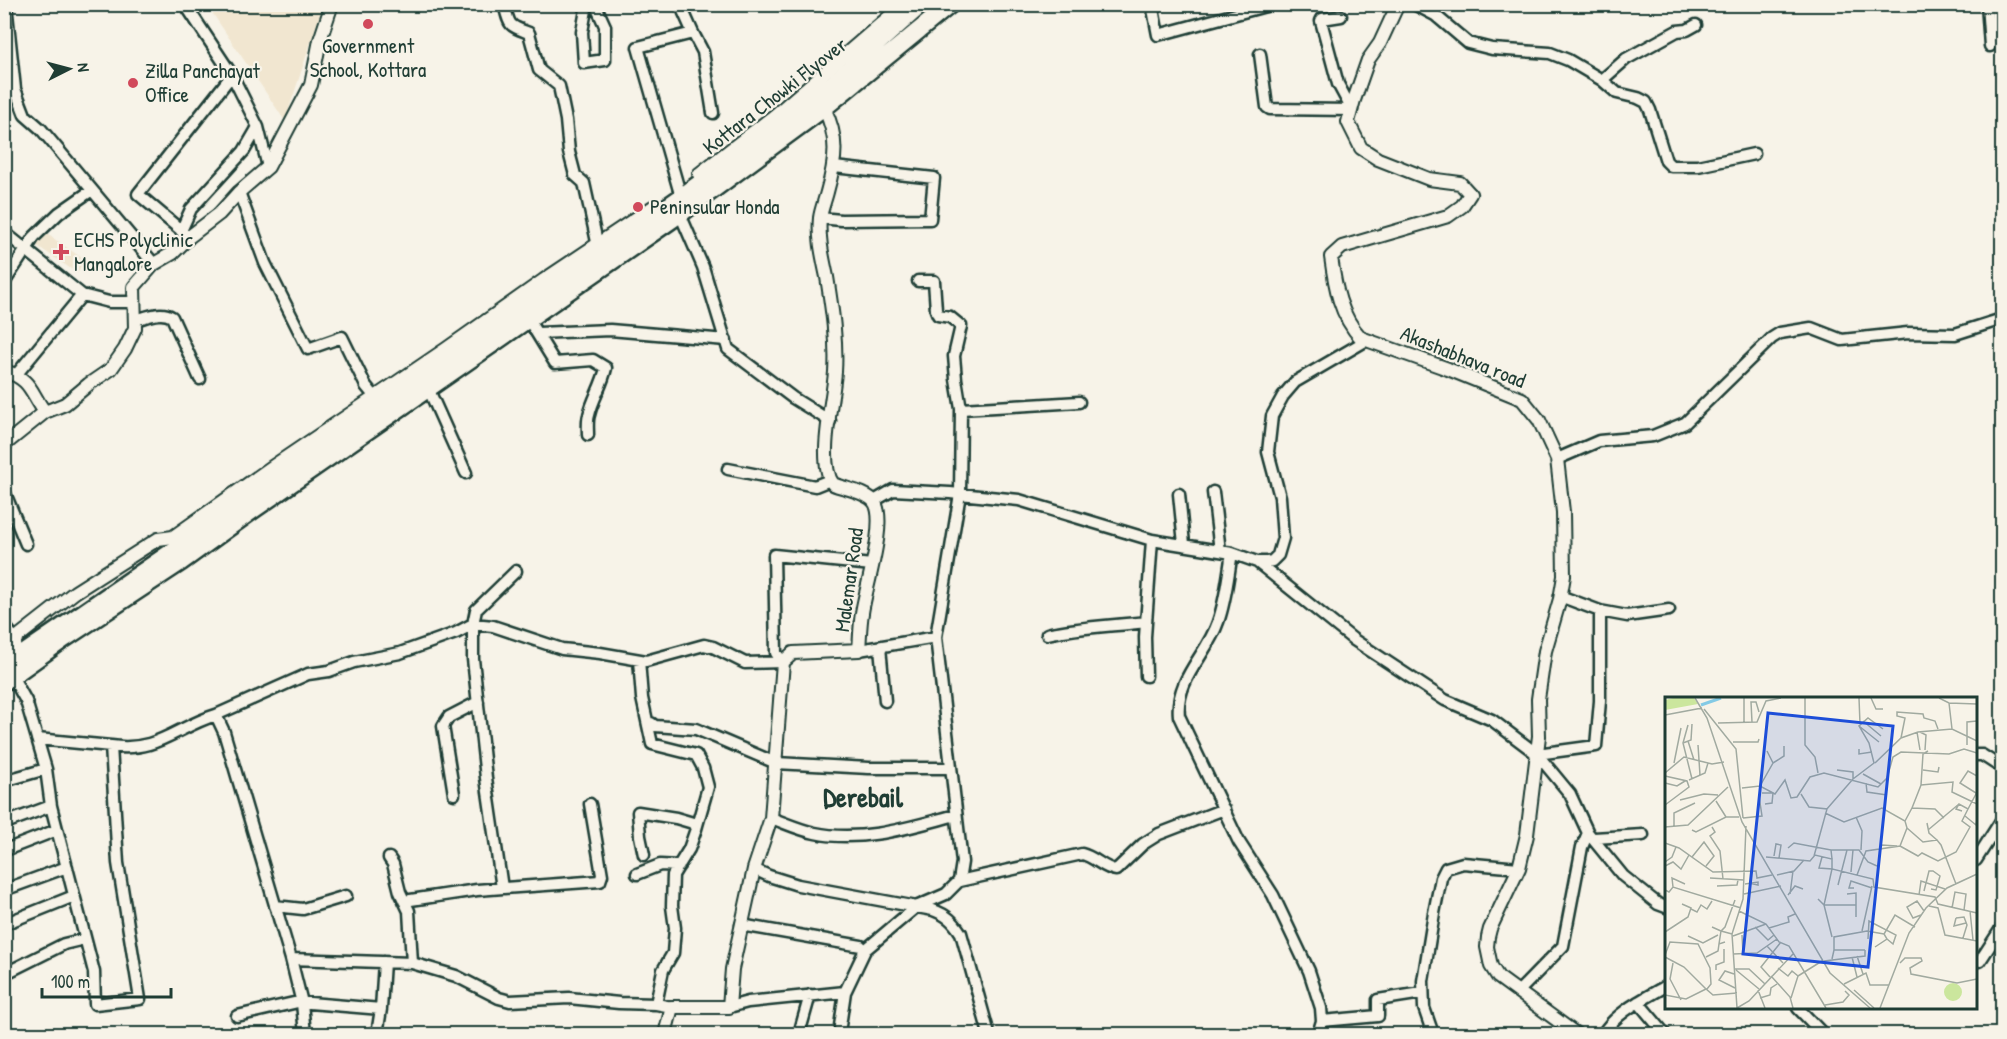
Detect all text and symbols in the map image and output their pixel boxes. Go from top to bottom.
marker: Government School, Kottara [361,17,375,31]
street label: Kottara Chowki Flyover [697,30,853,161]
place label: Government School, Kottara [310,31,426,84]
north arrow [39,39,99,99]
place label: Zilla Panchayat Office [145,56,261,109]
text: N [73,62,95,73]
marker: Zilla Panchayat Office [126,76,140,90]
place label: Peninsular Honda [650,192,780,221]
marker: Peninsular Honda [631,200,645,214]
place label: ECHS Polyclinic Mangalore [74,225,194,278]
marker: ECHS Polyclinic Mangalore [52,243,70,261]
street label: Akashabhava road [1396,318,1530,395]
street label: Malemar Road [827,526,870,634]
inset map [1665,697,1977,1009]
district label: Derebail [823,779,904,815]
scale bar [42,961,171,999]
text: 100 m [51,969,90,994]

